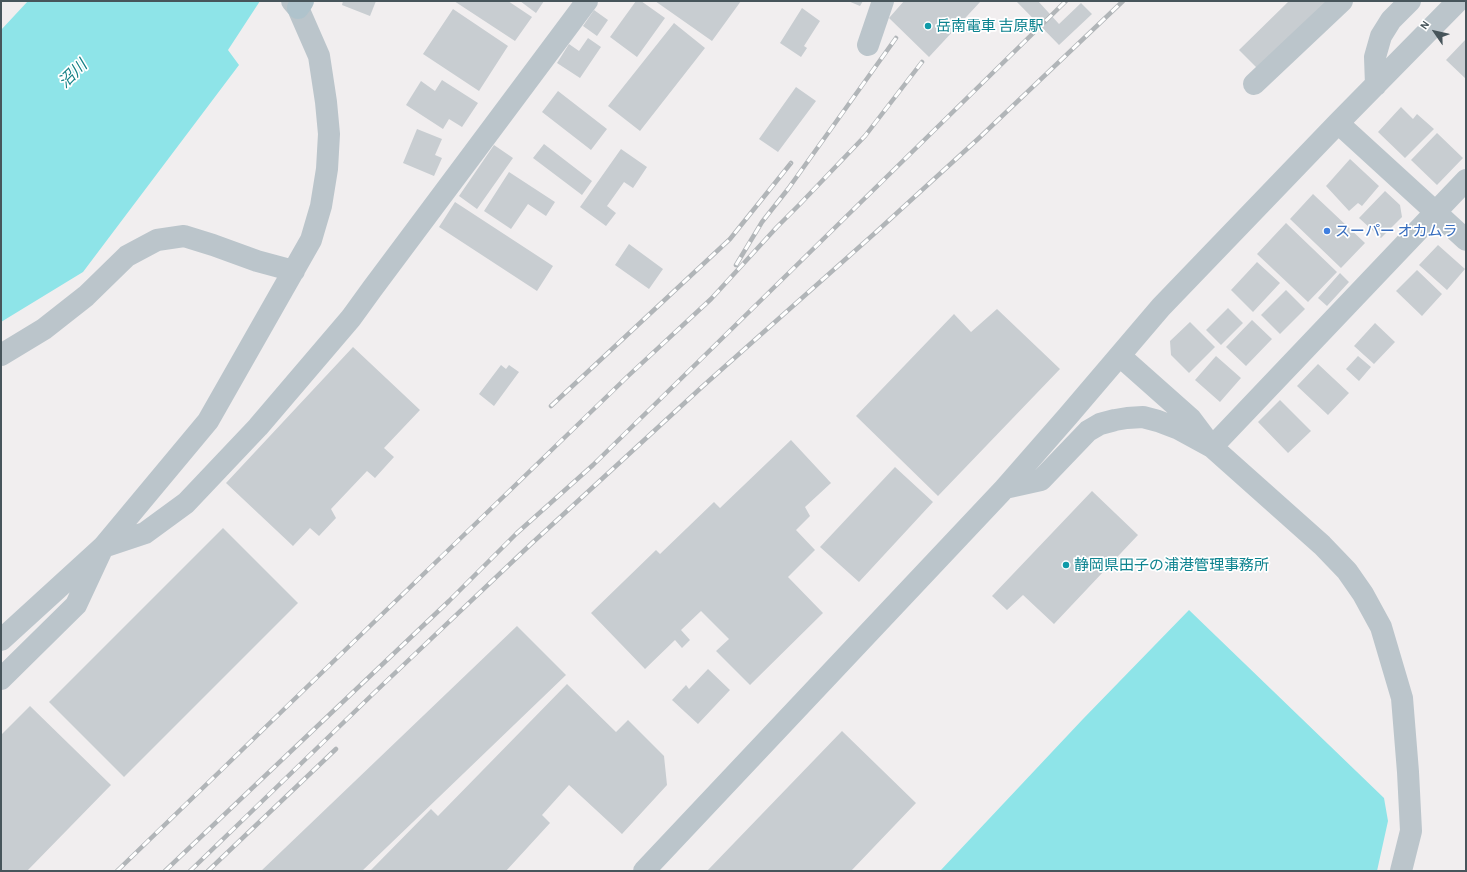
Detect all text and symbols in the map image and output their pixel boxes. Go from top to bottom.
north arrow [1415,12,1455,52]
place label: 岳南電車 吉原駅 [936,17,1043,35]
text: N [1418,19,1431,31]
marker: 岳南電車 吉原駅 [923,21,933,31]
water label: 沼川 [55,56,91,92]
place label: スーパー オカムラ [1335,222,1457,240]
marker: スーパー オカムラ [1322,226,1332,236]
place label: 静岡県田子の浦港管理事務所 [1074,556,1269,574]
marker: 静岡県田子の浦港管理事務所 [1061,560,1071,570]

